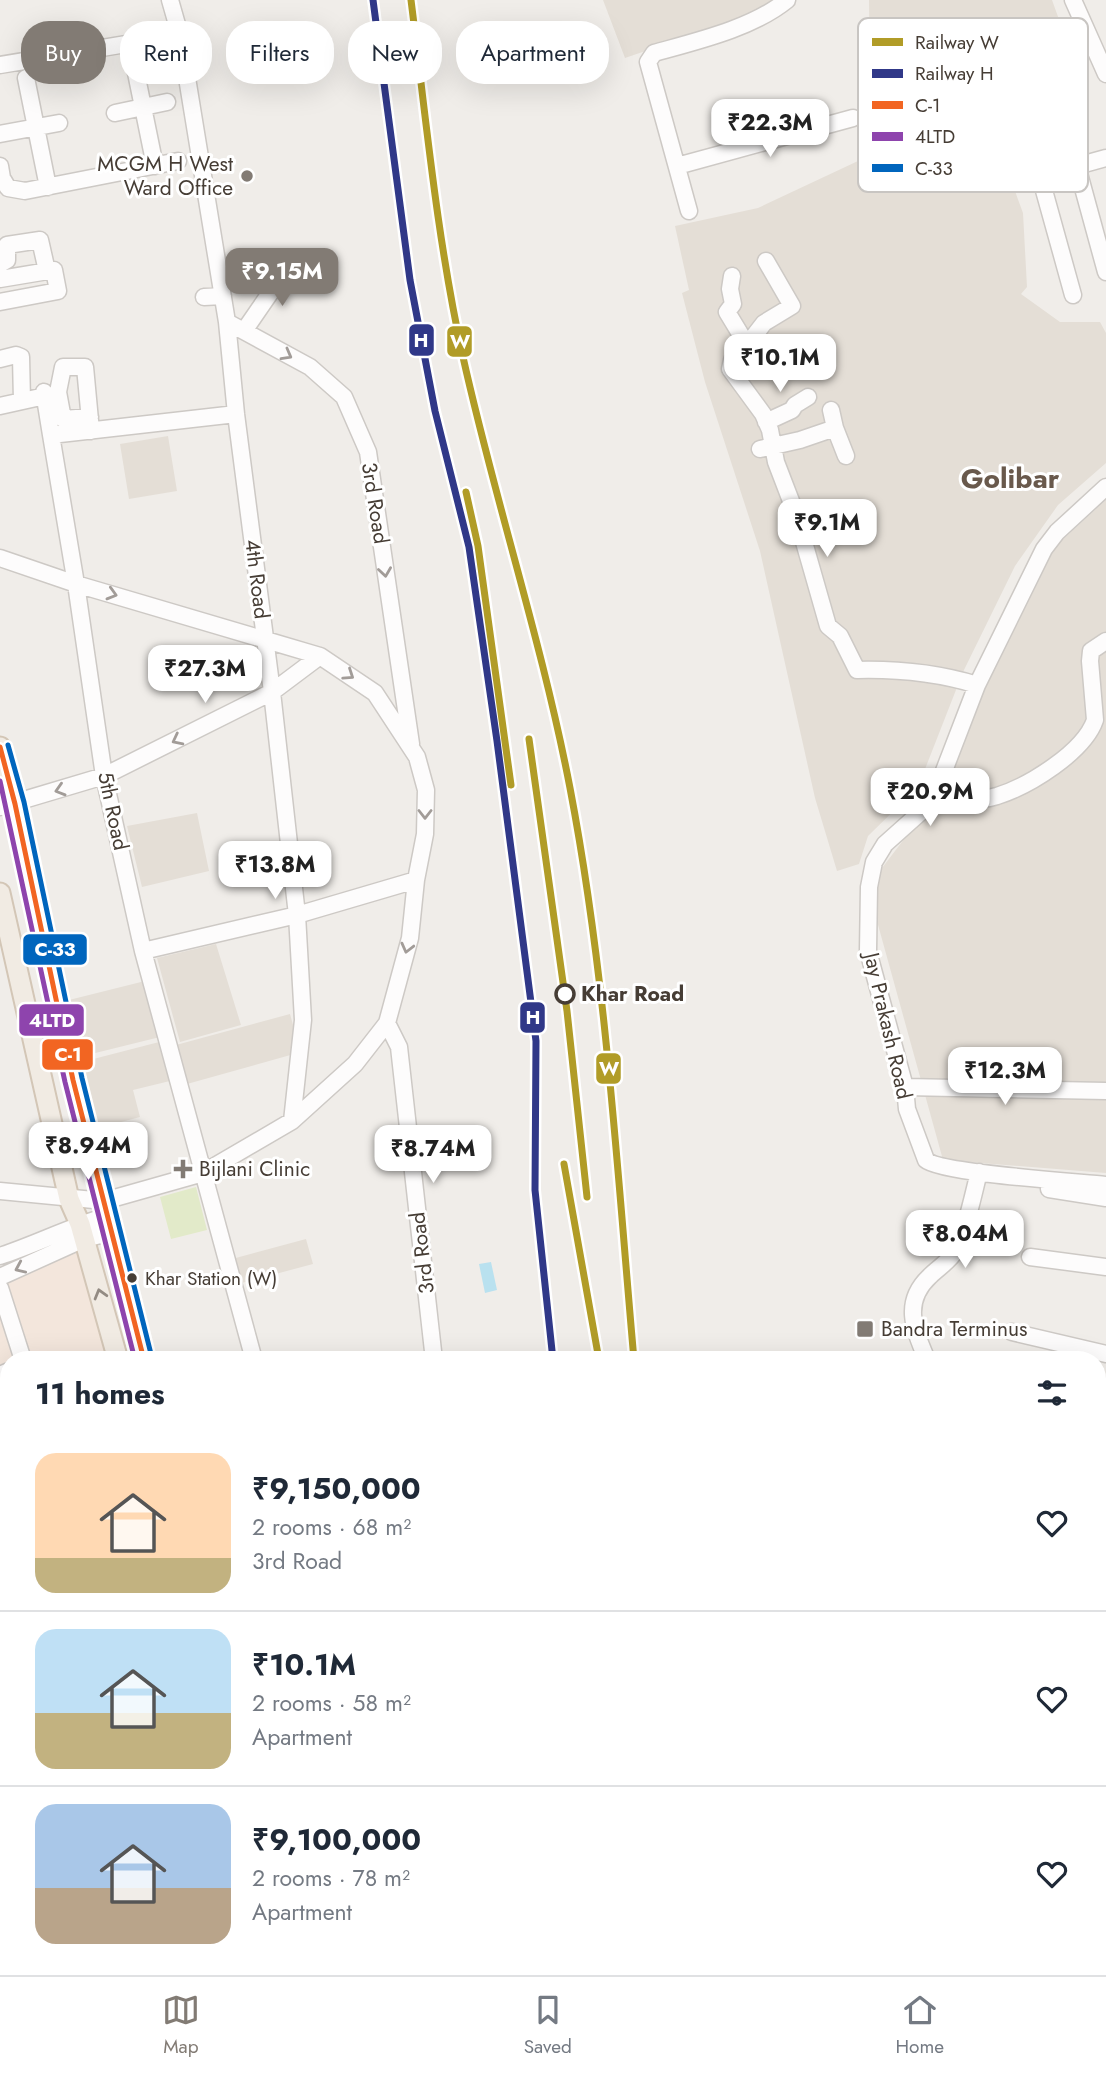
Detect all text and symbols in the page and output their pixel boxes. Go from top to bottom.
legend [858,18,1088,192]
chip: Buy [21,21,106,84]
chip: Rent [120,21,212,84]
chip: Filters [226,21,334,84]
chip: New [348,21,442,84]
chip: Apartment [456,21,609,84]
text: Railway W [915,29,999,56]
text: Railway H [915,60,994,87]
text: C-1 [915,92,941,119]
pin: ₹22.3M [713,100,827,159]
text: ₹22.3M [727,105,813,139]
text: 4LTD [915,123,955,150]
place label: MCGM H West Ward Office [97,149,233,203]
text: C-33 [915,155,953,182]
marker: MCGM H West Ward Office [239,168,255,184]
pin: ₹9.15M [225,248,339,308]
text: ₹9.15M [241,254,323,288]
line badge: H [408,323,435,357]
line badge: W [446,325,473,358]
text: H [414,327,428,354]
text: W [450,328,471,355]
pin: ₹10.1M [723,334,837,394]
text: ₹10.1M [740,340,820,374]
one-way arrow [280,347,293,360]
district label: Golibar [961,458,1060,499]
street label: 3rd Road [354,460,396,546]
pin: ₹9.1M [778,500,876,559]
text: ₹9.1M [794,505,860,539]
street label: 4th Road [237,538,277,620]
one-way arrow [377,566,392,578]
one-way arrow [105,586,117,600]
pin: ₹27.3M [148,646,262,705]
text: ₹27.3M [164,651,246,685]
one-way arrow [341,667,354,680]
one-way arrow [172,731,184,745]
pin: ₹20.9M [873,768,987,828]
street label: 5th Road [90,769,136,853]
text: ₹20.9M [887,774,973,808]
one-way arrow [54,781,66,796]
one-way arrow [417,810,433,820]
pin: ₹13.8M [218,842,332,901]
text: ₹13.8M [234,847,316,881]
line badge: C-33 [22,933,88,966]
text: C-33 [34,936,76,963]
one-way arrow [401,941,415,953]
street label: Jay Prakash Road [856,947,919,1102]
place label: Khar Road [581,979,684,1009]
marker: Khar Road [555,984,575,1004]
line badge: H [519,1001,546,1034]
line badge: 4LTD [18,1003,85,1037]
text: H [526,1004,540,1031]
text: 4LTD [29,1007,75,1034]
line badge: C-1 [41,1038,94,1071]
text: C-1 [54,1041,82,1068]
pin: ₹12.3M [948,1048,1062,1107]
line badge: W [595,1052,622,1085]
text: ₹12.3M [964,1053,1046,1087]
text: W [599,1055,620,1082]
pin: ₹8.94M [31,1122,145,1182]
pin: ₹8.74M [376,1126,490,1185]
text: ₹8.94M [45,1128,131,1162]
text: ₹8.74M [390,1131,476,1165]
place label: Bijlani Clinic [199,1154,310,1184]
marker: Bijlani Clinic [173,1159,193,1179]
street label: 3rd Road [402,1210,442,1296]
pin: ₹8.04M [908,1210,1022,1270]
text: ₹8.04M [922,1216,1008,1250]
one-way arrow [15,1260,27,1274]
place label: Khar Station (W) [145,1265,277,1292]
marker: Khar Station (W) [125,1271,139,1285]
one-way arrow [94,1288,108,1300]
place label: Bandra Terminus [881,1314,1027,1344]
marker: Bandra Terminus [855,1319,875,1339]
text: 11 homes [35,1372,165,1415]
icon: filters [1033,1374,1071,1412]
text: ₹9,150,000 [252,1467,421,1510]
icon: home [91,1481,175,1565]
icon: heart [1033,1504,1071,1542]
text: 2 rooms · 68 m² [252,1510,411,1544]
text: 3rd Road [252,1544,342,1578]
text: ₹10.1M [252,1643,356,1686]
icon: home [91,1657,175,1741]
icon: heart [1033,1680,1071,1718]
text: 2 rooms · 58 m² [252,1686,411,1720]
text: Apartment [252,1720,352,1754]
text: ₹9,100,000 [252,1818,421,1861]
icon: home [91,1832,175,1916]
icon: heart [1033,1855,1071,1893]
text: 2 rooms · 78 m² [252,1861,410,1895]
text: Apartment [252,1895,352,1929]
tab: Map [162,1991,200,2060]
tab: Saved [524,1991,572,2060]
tab: Home [896,1991,944,2060]

